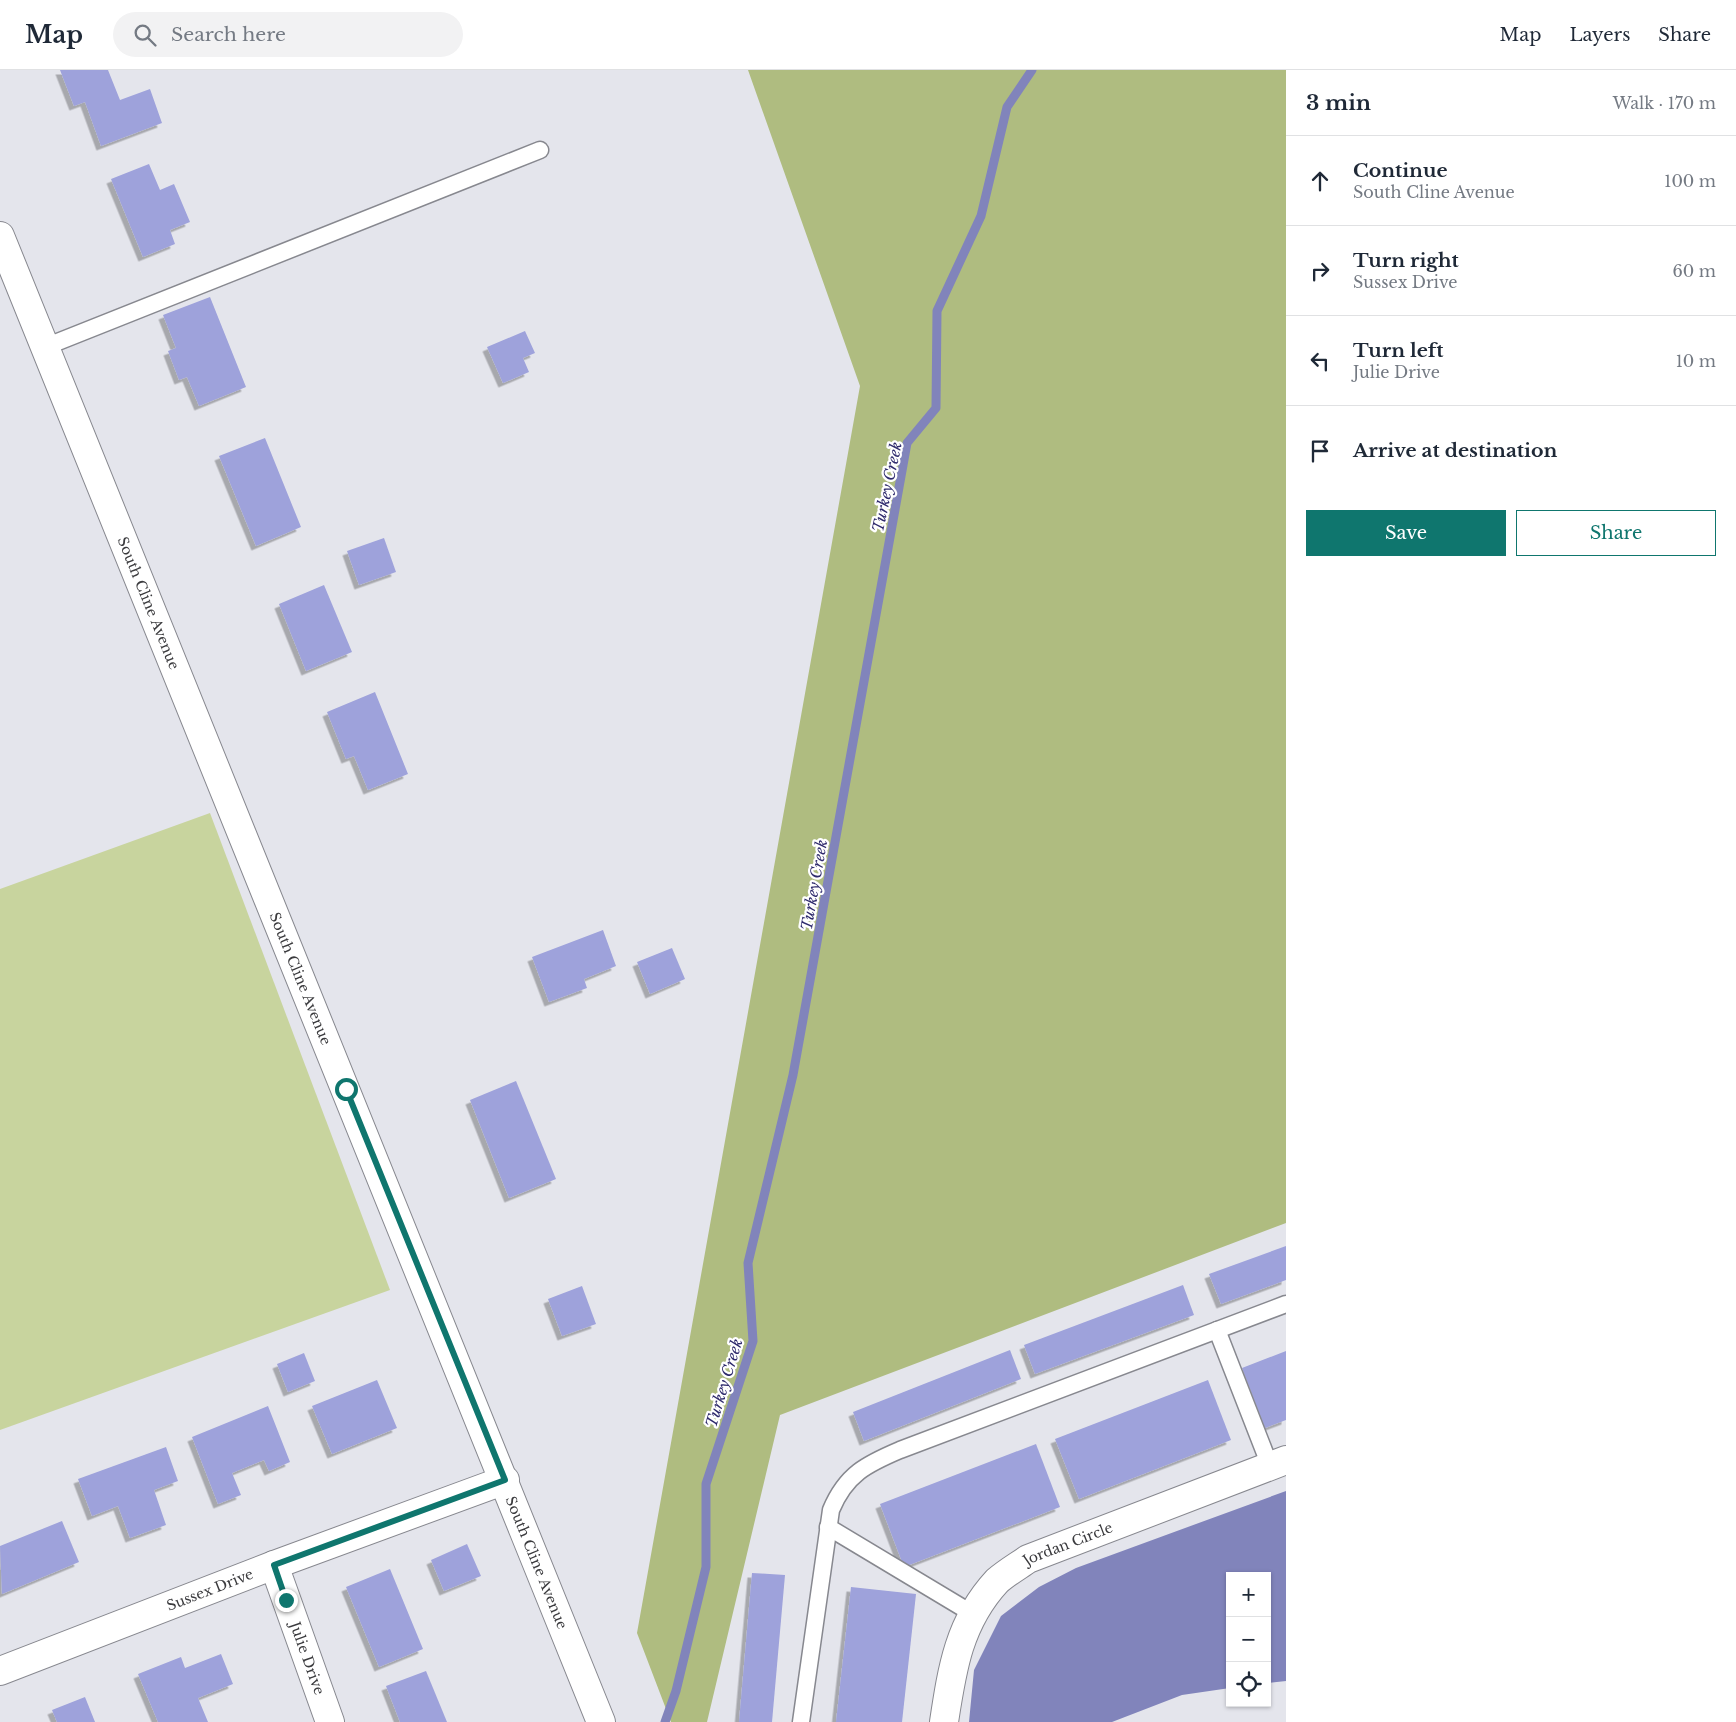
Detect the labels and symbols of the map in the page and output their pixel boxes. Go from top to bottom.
water label: Turkey Creek [868,440,906,534]
street label: South Cline Avenue [114,534,183,672]
water label: Turkey Creek [797,838,831,932]
street label: South Cline Avenue [265,910,335,1048]
route start [335,1078,358,1101]
water label: Turkey Creek [701,1336,747,1430]
street label: South Cline Avenue [502,1494,571,1632]
street label: Jordan Circle [1018,1518,1115,1570]
street label: Sussex Drive [164,1565,256,1615]
route end [275,1589,298,1612]
street label: Julie Drive [285,1618,329,1697]

